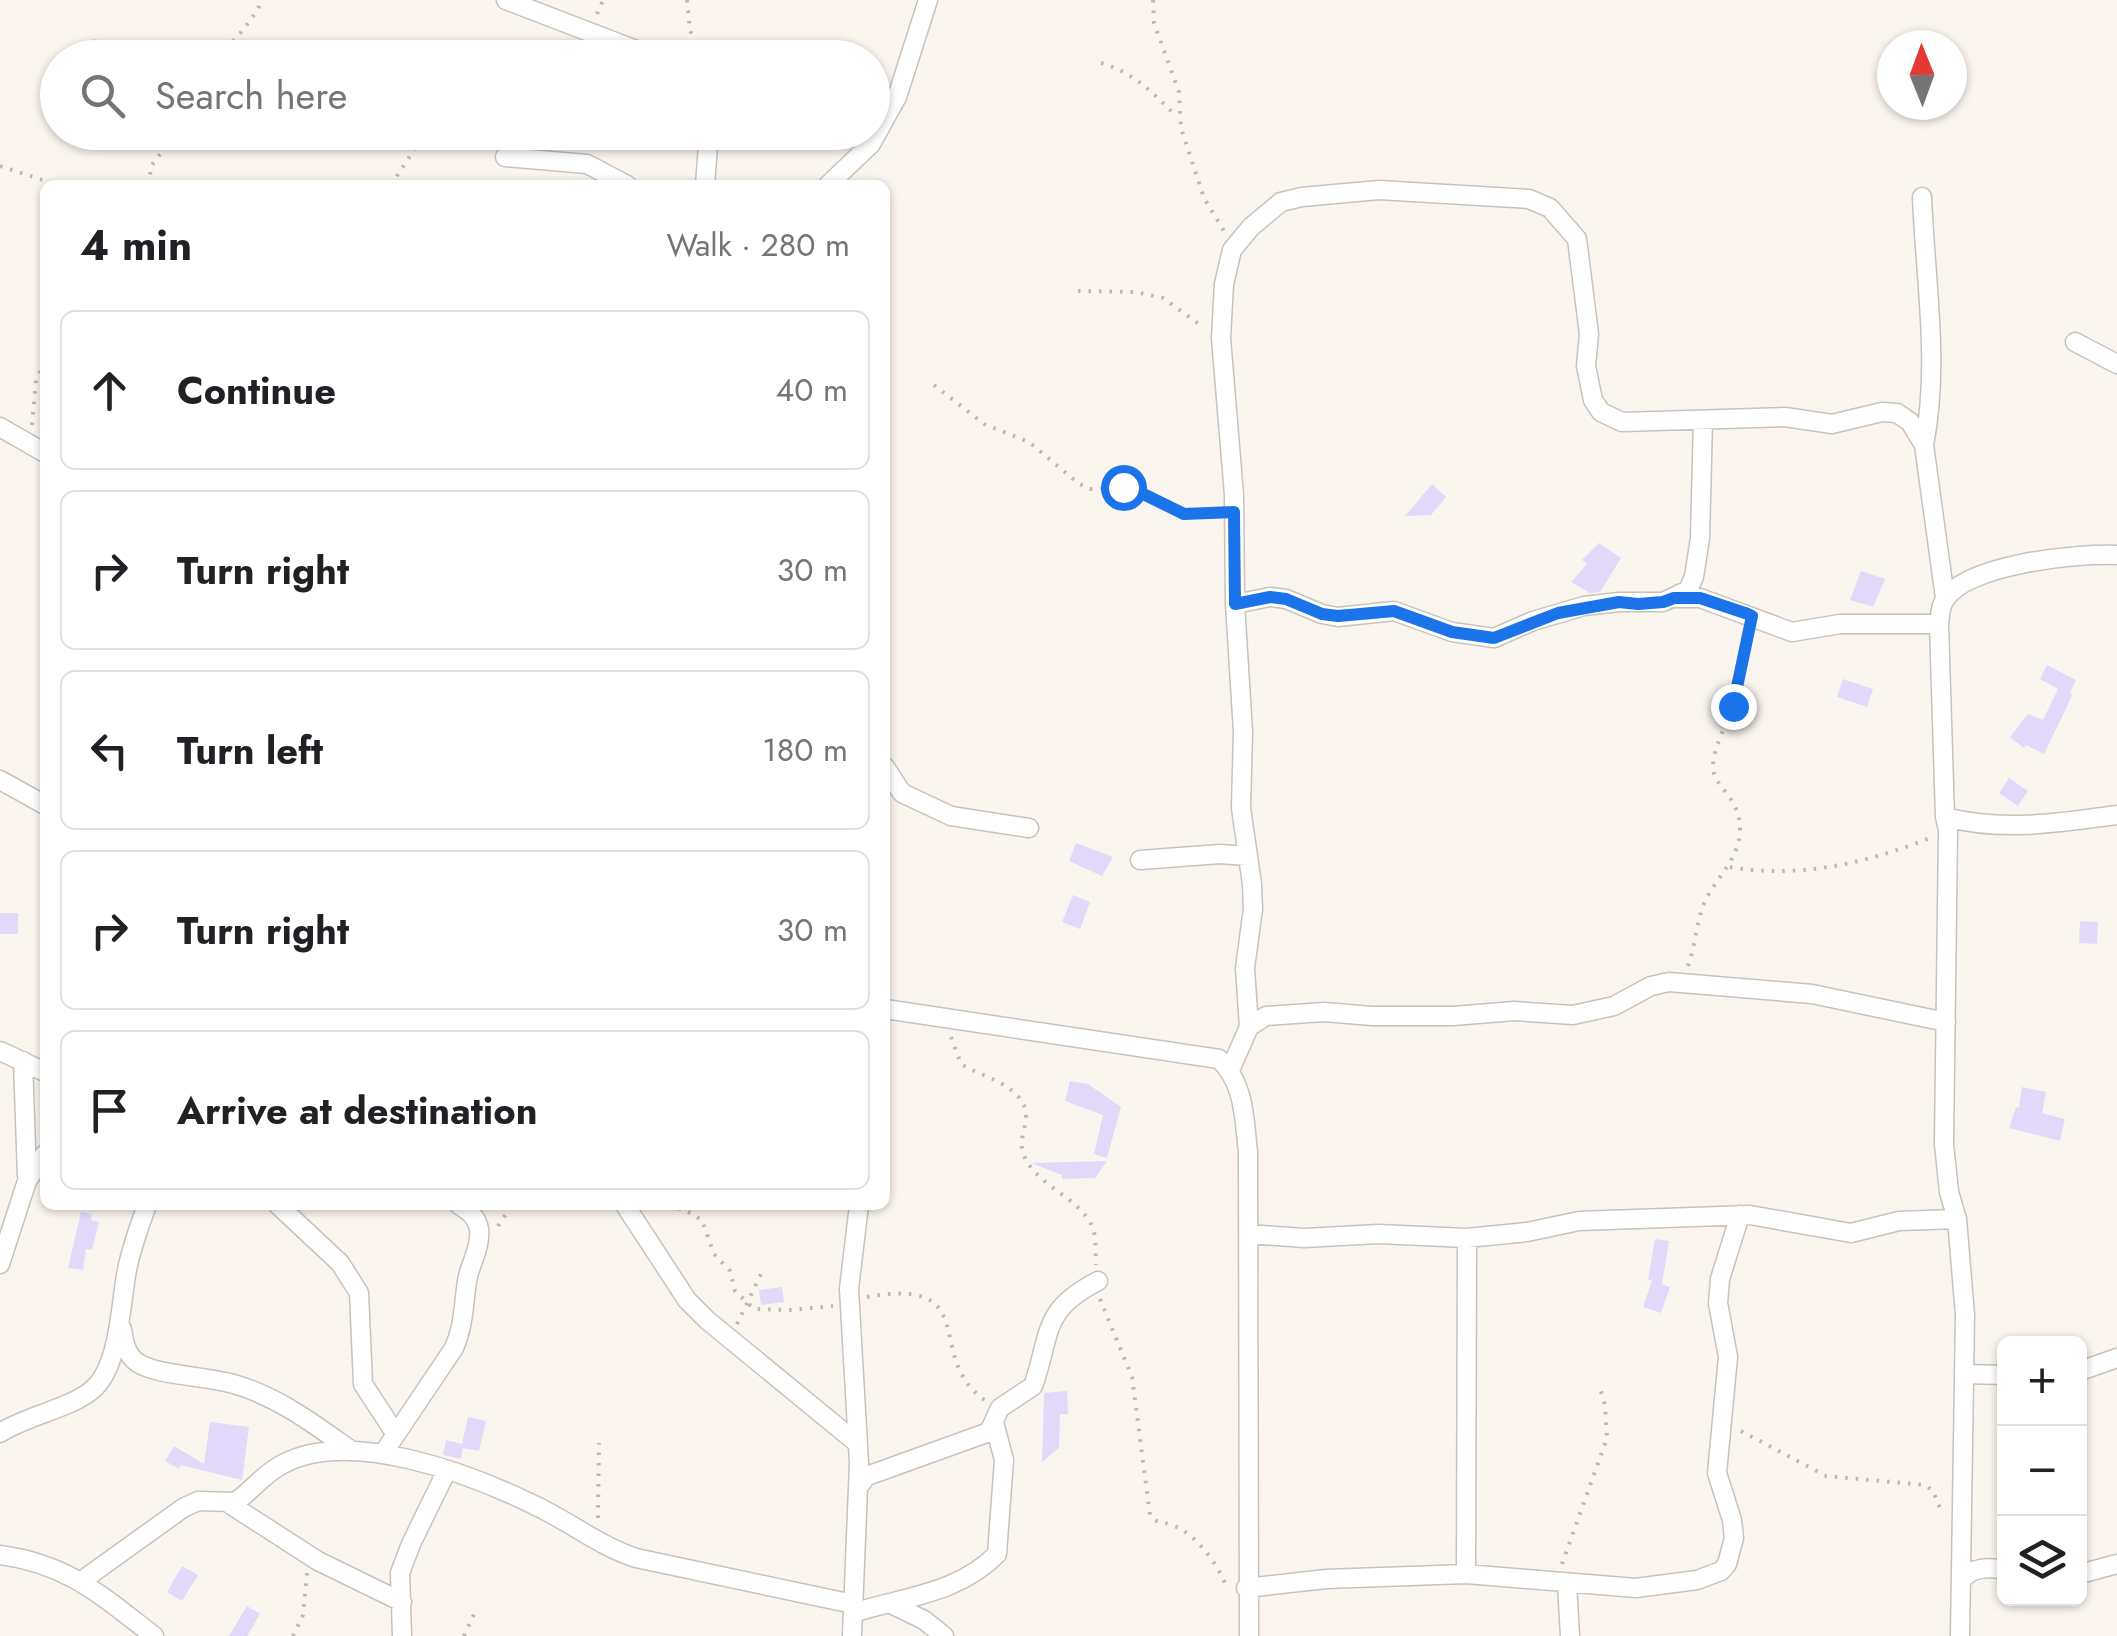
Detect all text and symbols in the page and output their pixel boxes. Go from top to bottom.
north arrow [1877,30,1967,120]
search box [40,40,890,150]
icon: search [75,68,130,123]
text: Search here [155,68,347,123]
text: 4 min [80,215,192,276]
text: Walk · 280 m [666,222,850,268]
icon: ahead [82,363,137,418]
text: Continue [177,363,336,418]
text: 40 m [776,367,848,413]
route start [1101,465,1147,511]
icon: right [82,543,137,598]
text: Turn right [177,543,349,598]
text: 30 m [777,547,848,593]
route end [1711,684,1757,730]
icon: left [82,723,137,778]
text: Turn left [177,723,323,778]
text: 180 m [762,727,848,773]
icon: right [82,903,137,958]
text: Turn right [177,903,349,958]
text: 30 m [777,907,848,953]
icon: arrive [82,1083,137,1138]
text: Arrive at destination [177,1083,538,1138]
map controls [1997,1336,2087,1606]
button: + [1997,1336,2087,1426]
button: − [1997,1426,2087,1516]
button: layers [1997,1516,2087,1606]

